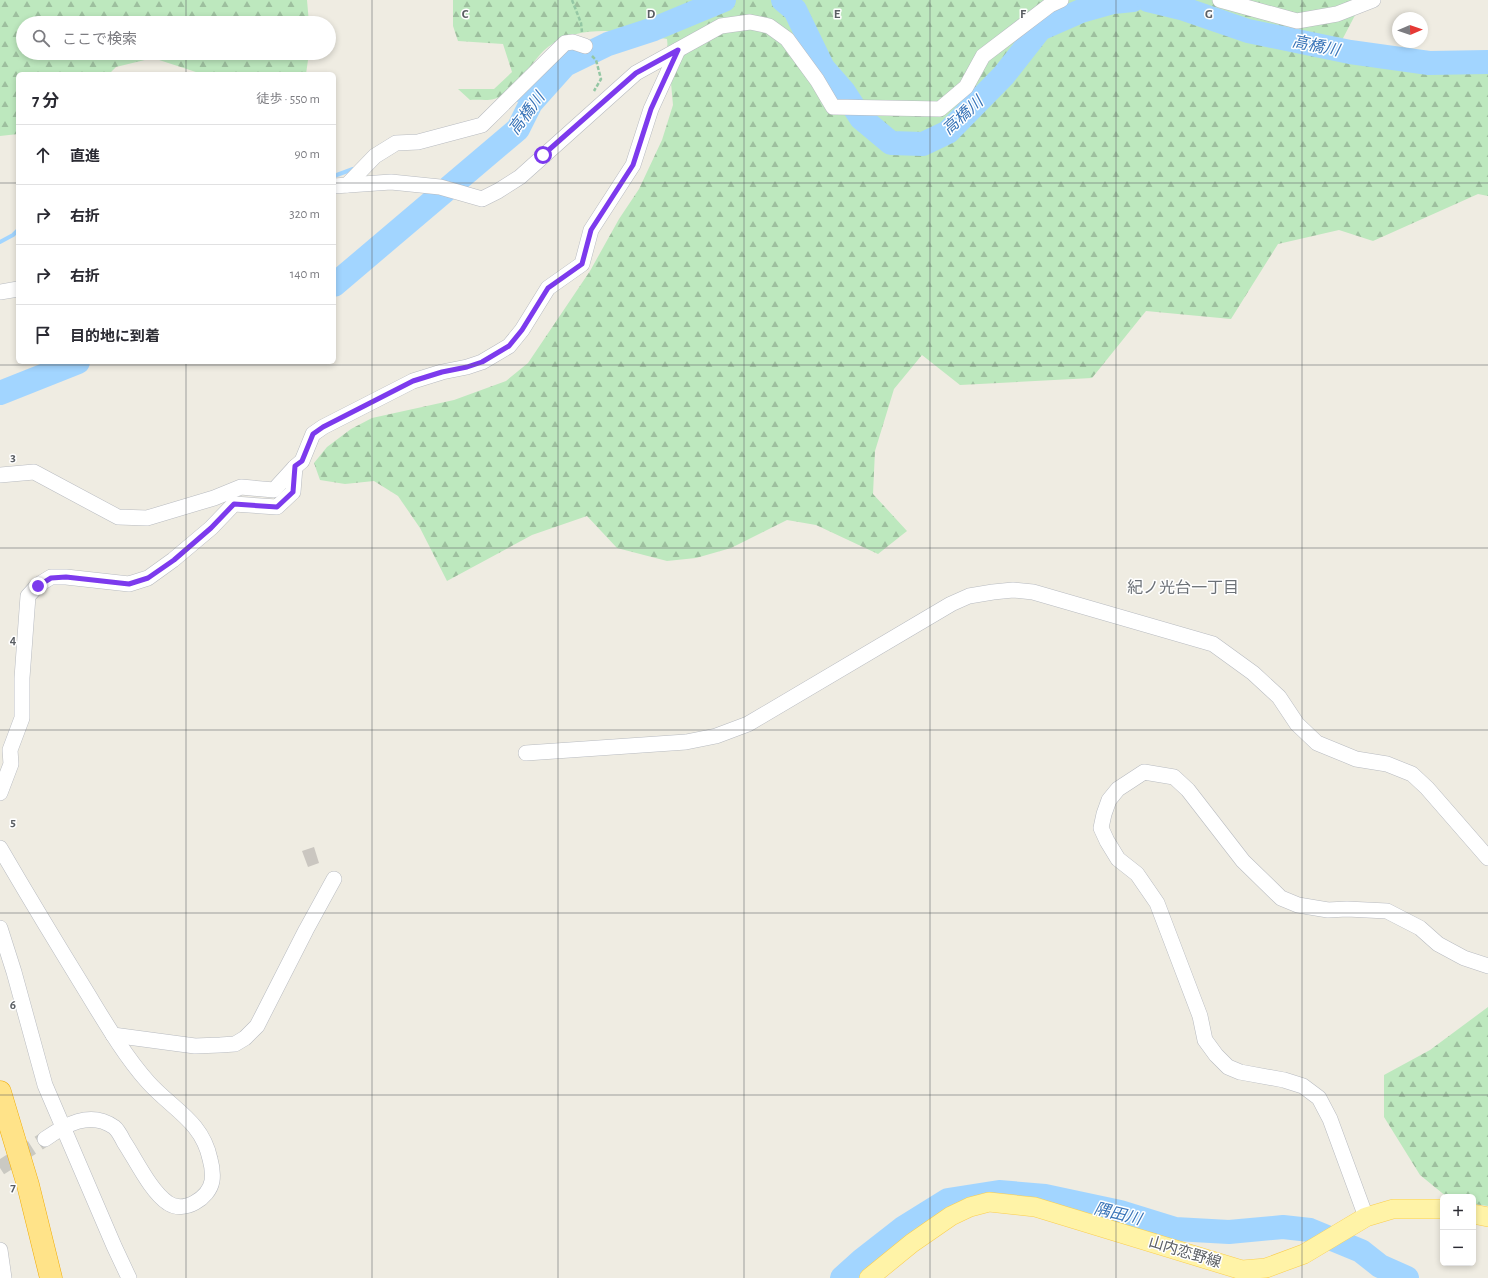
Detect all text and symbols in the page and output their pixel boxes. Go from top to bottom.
text: C [462,8,469,21]
text: D [647,8,656,21]
text: E [834,8,841,21]
text: F [1020,8,1027,21]
text: G [1205,8,1213,21]
north arrow [1392,12,1428,48]
search box [16,16,336,60]
icon: search [30,27,52,49]
text: ここで検索 [62,32,137,47]
water label: 高橋川 [1291,32,1343,59]
water label: 高橋川 [505,87,549,138]
text: 7 分 [32,92,59,109]
water label: 高橋川 [939,92,987,138]
text: 徒歩 · 550 m [256,93,320,106]
icon: ahead [32,144,54,166]
route start [534,146,552,164]
text: 90 m [294,148,320,161]
text: 直進 [70,149,100,164]
icon: right [32,204,54,226]
text: 320 m [289,208,320,221]
text: 右折 [70,209,100,224]
icon: right [32,264,54,286]
text: 140 m [290,268,320,281]
text: 右折 [70,269,100,284]
icon: arrive [32,324,54,346]
text: 目的地に到着 [70,329,160,344]
text: 3 [10,451,16,464]
route end [29,577,47,595]
district label: 紀ノ光台一丁目 [1127,579,1239,596]
text: 4 [10,634,17,647]
text: 5 [10,816,16,829]
text: 6 [10,999,16,1012]
text: 7 [10,1181,16,1194]
map controls [1440,1194,1476,1266]
button: + [1440,1194,1476,1230]
water label: 隅田川 [1093,1200,1145,1228]
button: − [1440,1230,1476,1266]
street label: 山内恋野線 [1147,1233,1223,1271]

